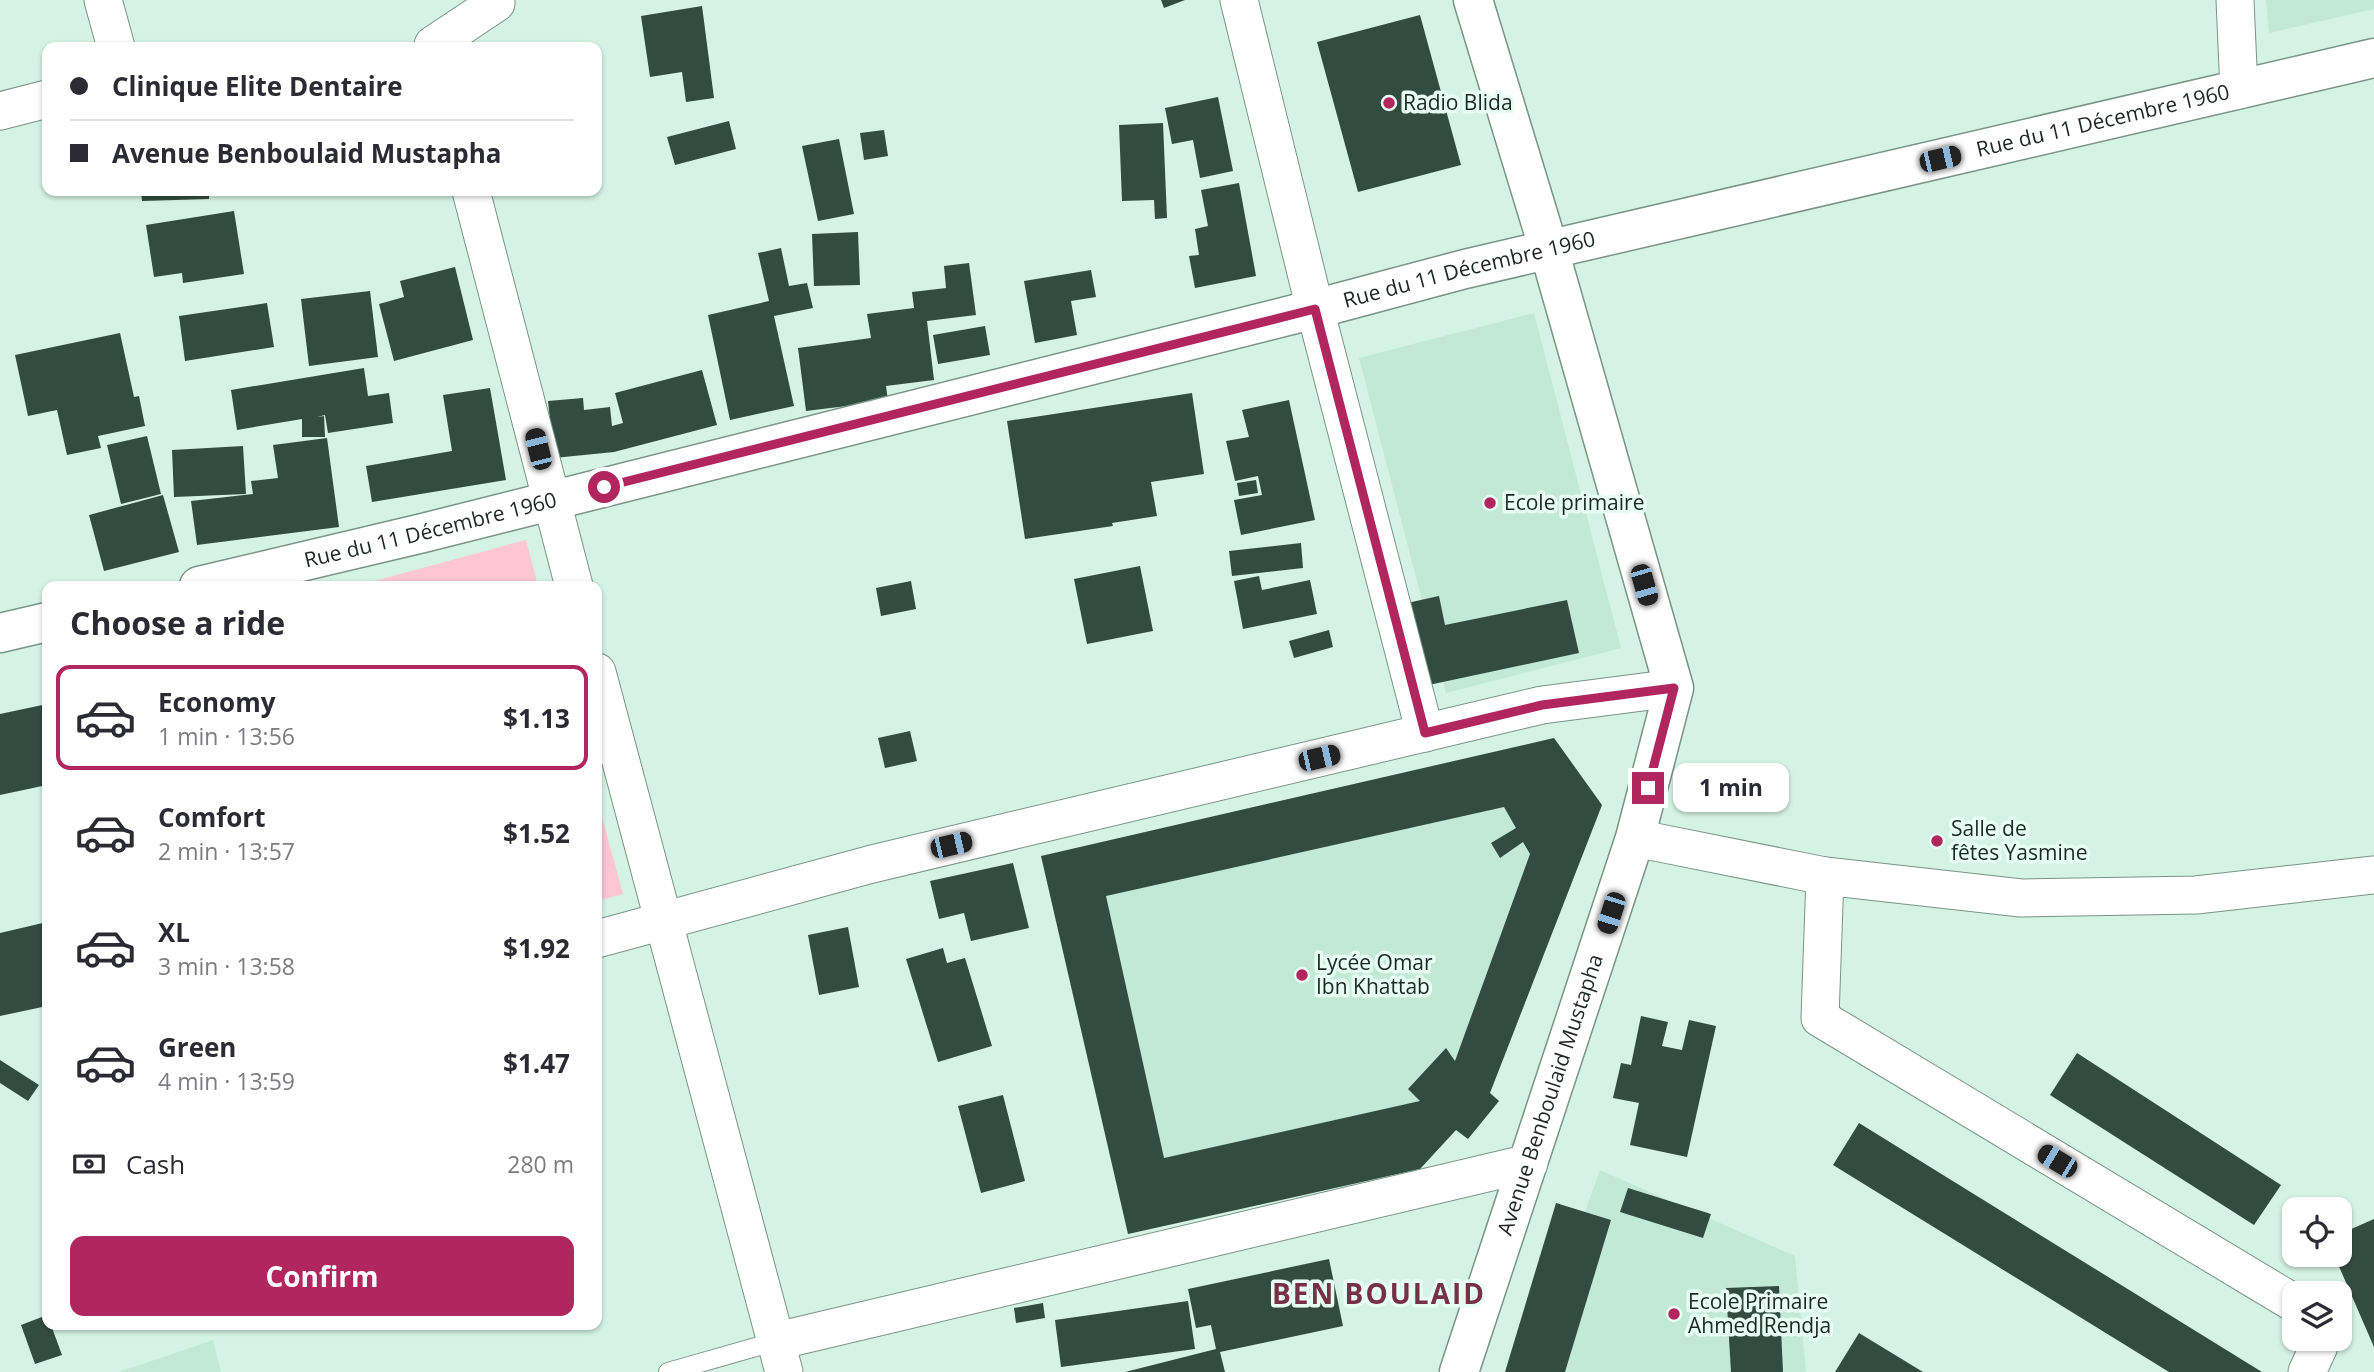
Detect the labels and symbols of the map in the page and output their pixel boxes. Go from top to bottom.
street label: Rue du 11 Décembre 1960 [1973,77,2232,163]
place label: Radio Blida [1403,88,1513,116]
marker: Radio Blida [1381,95,1397,111]
car [1918,144,1963,174]
street label: Rue du 11 Décembre 1960 [1340,224,1598,314]
car [523,426,554,472]
route start [588,471,620,503]
street label: Rue du 11 Décembre 1960 [301,485,559,574]
place label: Ecole primaire [1504,488,1644,516]
marker: Ecole primaire [1482,495,1498,511]
car [1629,562,1660,608]
car [1297,743,1342,773]
callout: 1 min [1672,764,1788,812]
route end [1632,772,1664,804]
place label: Salle de fêtes Yasmine [1951,814,2087,866]
car [929,830,974,860]
marker: Salle de fêtes Yasmine [1929,833,1945,849]
car [1595,890,1628,936]
place label: Lycée Omar Ibn Khattab [1316,948,1433,1000]
street label: Avenue Benboulaid Mustapha [1490,950,1609,1238]
marker: Lycée Omar Ibn Khattab [1294,967,1310,983]
car [2034,1141,2081,1181]
district label: BEN BOULAID [1272,1274,1486,1312]
place label: Ecole Primaire Ahmed Rendja [1688,1287,1831,1339]
marker: Ecole Primaire Ahmed Rendja [1666,1306,1682,1322]

